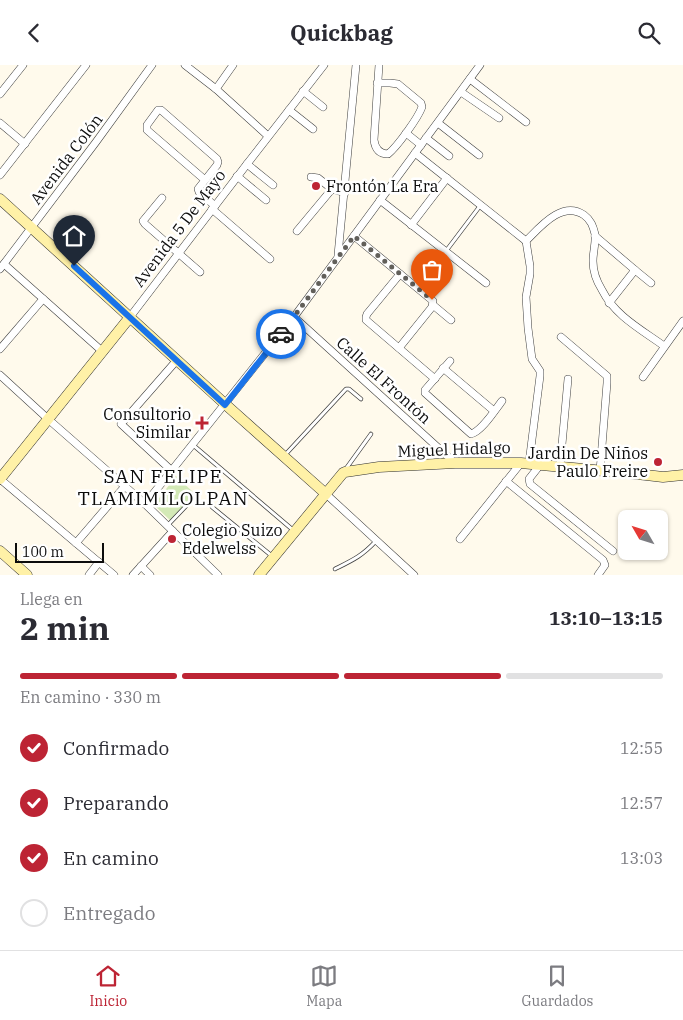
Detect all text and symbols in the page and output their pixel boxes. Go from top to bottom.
text: Quickbag [290,18,393,47]
icon: back [20,19,48,47]
icon: search [635,19,663,47]
street label: Avenida Colón [25,110,107,208]
street label: Avenida 5 De Mayo [128,165,230,291]
place label: Frontón La Era [326,176,439,196]
marker: Frontón La Era [310,180,322,192]
pin [53,215,95,266]
icon: home [60,222,88,250]
pin [411,249,453,300]
icon: bag [418,256,446,284]
courier [256,309,306,359]
icon: car [267,320,295,348]
street label: Calle El Frontón [333,332,435,428]
place label: Consultorio Similar [103,404,191,442]
marker: Consultorio Similar [195,416,209,430]
street label: Miguel Hidalgo [397,437,511,461]
place label: Jardin De Niños Paulo Freire [528,443,648,481]
marker: Jardin De Niños Paulo Freire [652,456,664,468]
district label: SAN FELIPE TLAMIMILOLPAN [78,464,248,510]
north arrow [618,510,668,560]
map controls [618,510,668,560]
place label: Colegio Suizo Edelwelss [182,520,282,558]
marker: Colegio Suizo Edelwelss [166,533,178,545]
scale bar [15,540,104,563]
text: 100 m [22,543,64,561]
text: Llega en [20,589,83,609]
text: 13:10–13:15 [549,606,663,630]
text: 2 min [20,607,110,649]
text: En camino · 330 m [20,687,161,707]
icon: check [20,734,48,762]
text: Confirmado [63,736,169,760]
text: 12:55 [620,738,663,758]
icon: check [20,789,48,817]
text: Preparando [63,791,169,815]
text: 12:57 [620,793,663,813]
icon: check [20,844,48,872]
text: En camino [63,846,159,870]
text: 13:03 [620,848,663,868]
text: Entregado [63,901,156,925]
tab: Inicio [90,962,127,1010]
tab: Mapa [306,962,342,1010]
tab: Guardados [521,962,593,1010]

